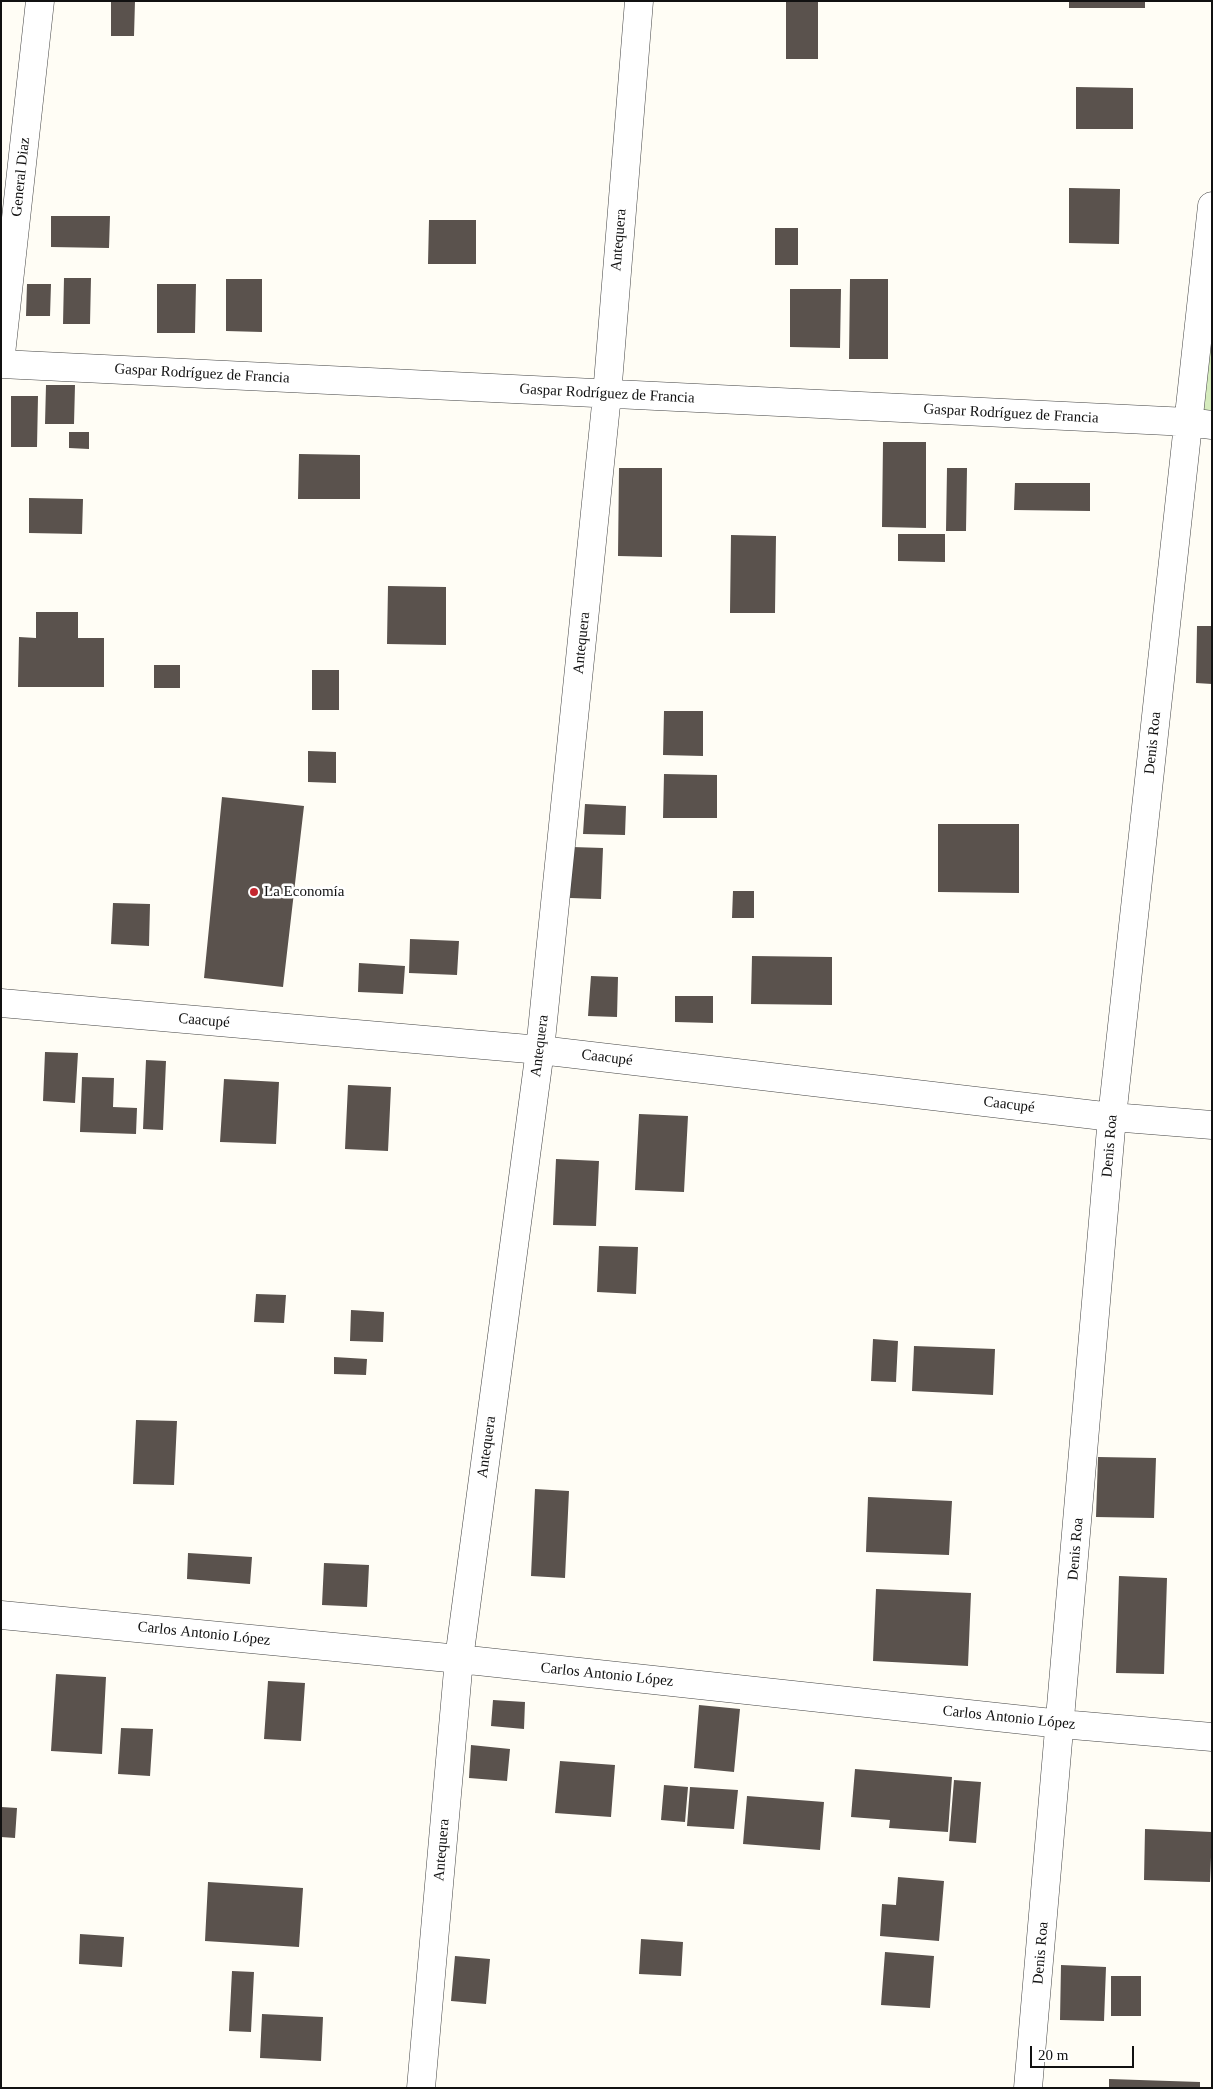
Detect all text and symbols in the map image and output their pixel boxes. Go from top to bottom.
street label: General Diaz [8,137,34,217]
street label: Antequera [607,208,631,272]
street label: Gaspar Rodríguez de Francia [114,360,290,388]
street label: Gaspar Rodríguez de Francia [519,380,695,408]
street label: Gaspar Rodríguez de Francia [923,400,1099,428]
street label: Antequera [570,611,594,675]
street label: Denis Roa [1141,711,1165,775]
place label: La Economía [264,883,344,901]
marker: La Economía [248,886,260,898]
street label: Caacupé [177,1010,231,1032]
street label: Antequera [527,1014,553,1078]
street label: Caacupé [580,1046,634,1070]
street label: Caacupé [982,1093,1036,1117]
street label: Denis Roa [1098,1114,1122,1178]
street label: Antequera [474,1415,500,1479]
street label: Denis Roa [1064,1517,1088,1581]
street label: Carlos Antonio López [137,1618,271,1650]
street label: Carlos Antonio López [540,1659,674,1691]
street label: Carlos Antonio López [942,1702,1076,1734]
street label: Antequera [430,1818,454,1882]
street label: Denis Roa [1029,1921,1053,1985]
scale bar [1033,2036,1137,2068]
text: 20 m [1038,2047,1068,2063]

